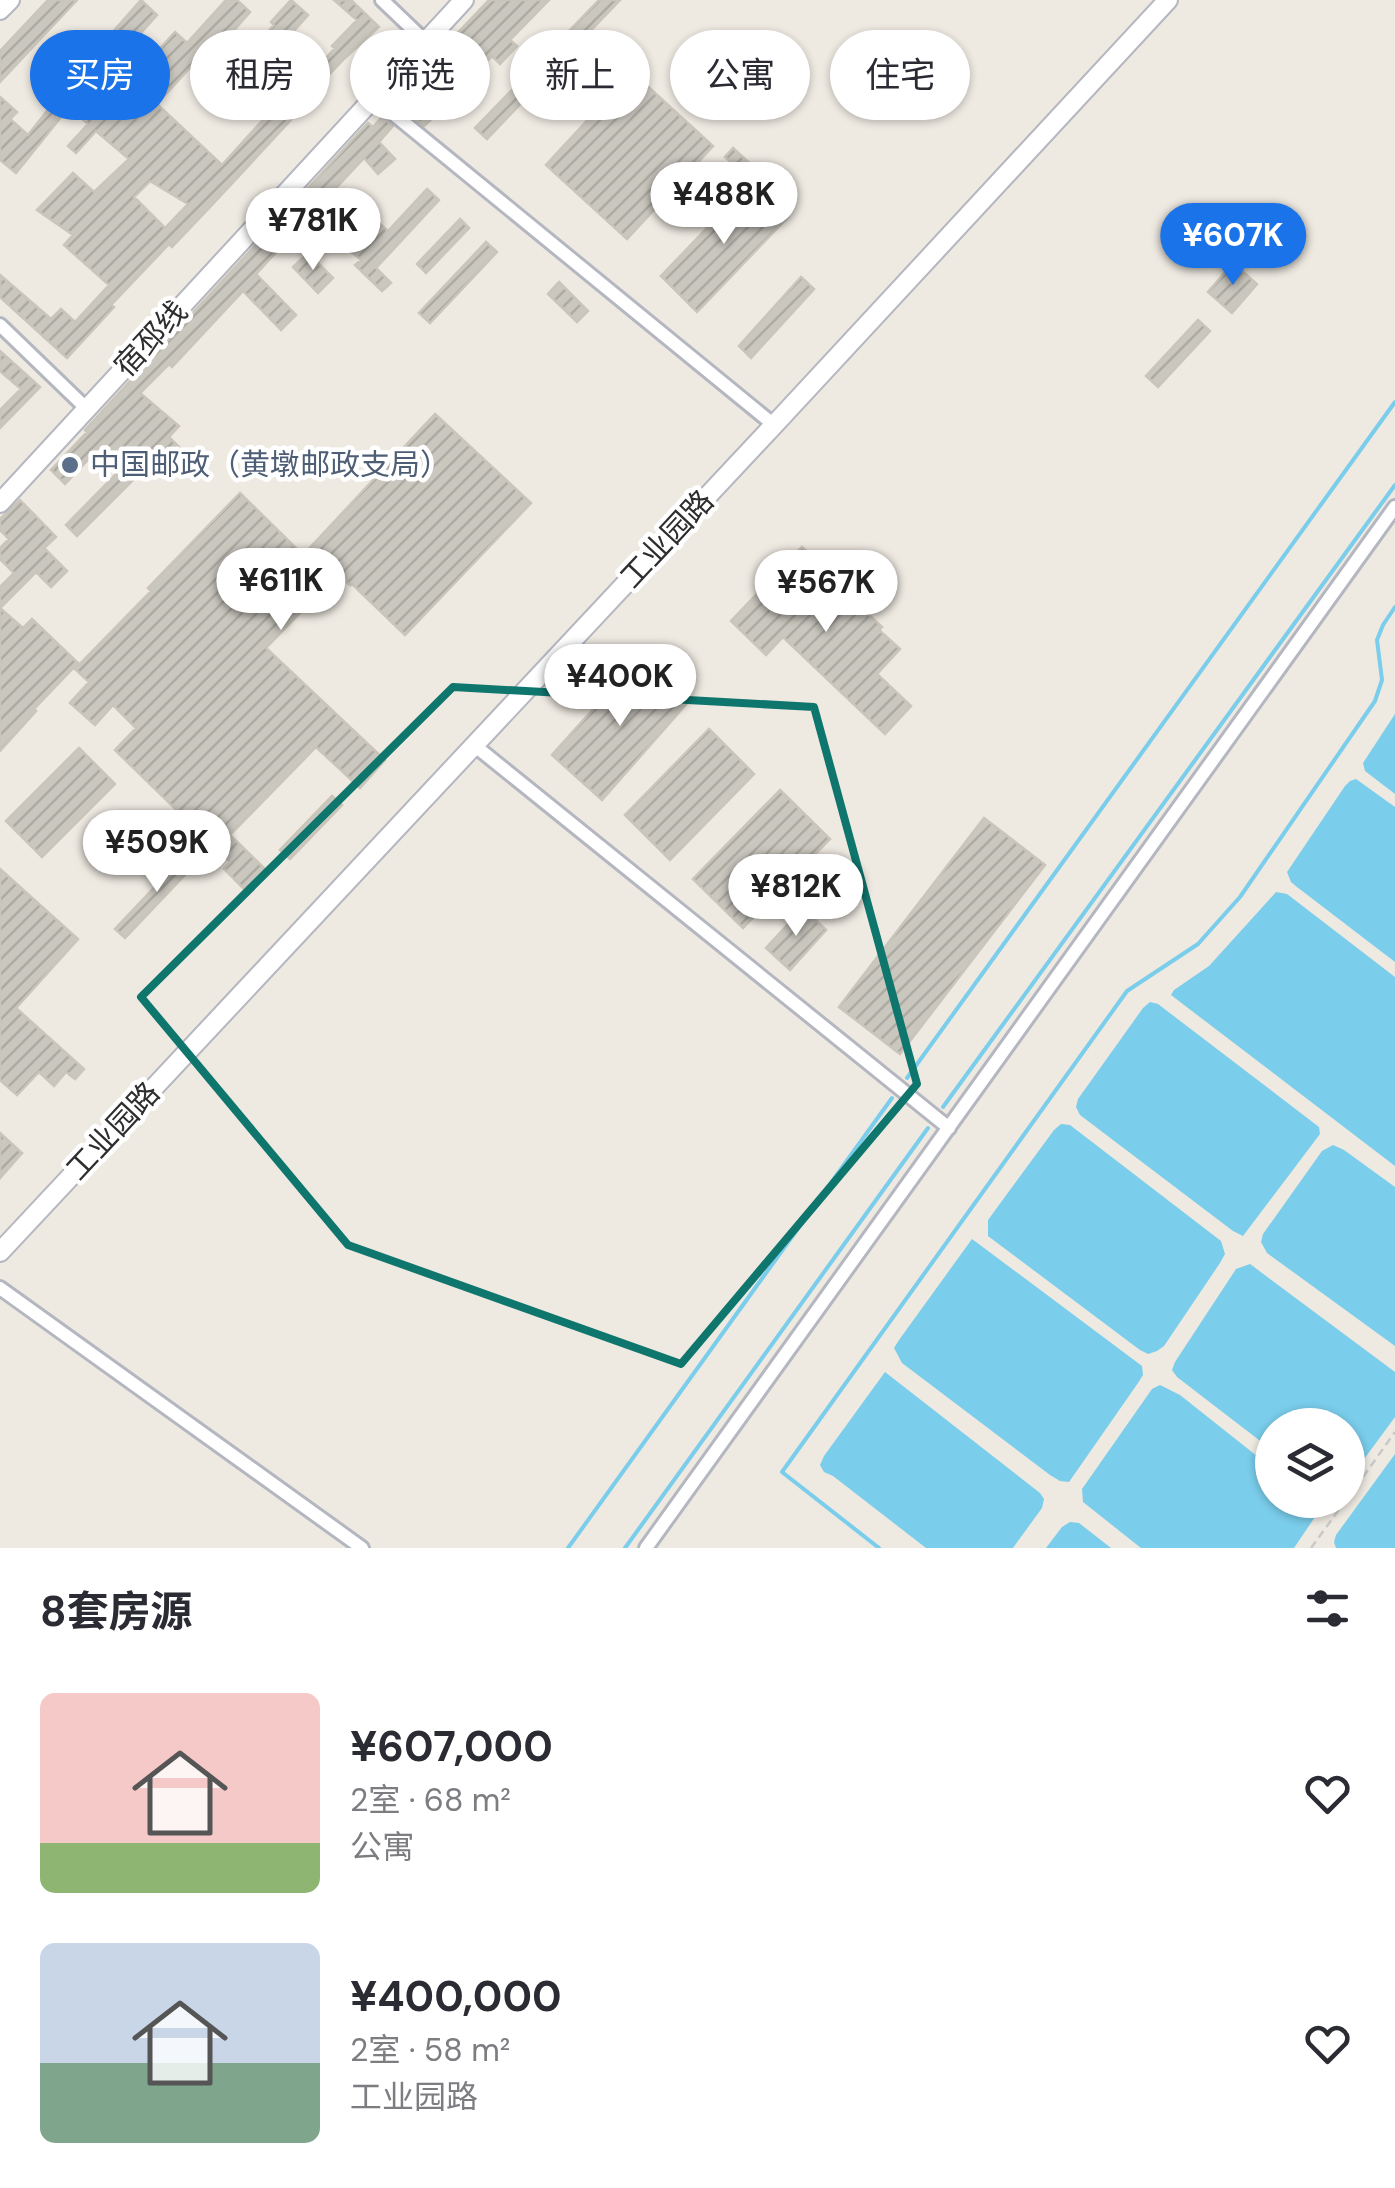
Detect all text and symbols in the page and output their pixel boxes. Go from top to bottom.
chip: 买房 [30,30,170,120]
chip: 租房 [190,30,330,120]
chip: 筛选 [350,30,490,120]
chip: 新上 [510,30,650,120]
chip: 公寓 [670,30,810,120]
chip: 住宅 [830,30,970,120]
pin: ¥488K [654,162,794,247]
text: ¥488K [672,173,776,215]
pin: ¥781K [243,188,383,273]
text: ¥781K [268,199,358,241]
pin: ¥607K [1163,203,1303,288]
text: ¥607K [1182,214,1284,256]
street label: 宿邳线 [106,292,196,385]
place label: 中国邮政（黄墩邮政支局） [90,445,450,484]
marker: 中国邮政（黄墩邮政支局） [59,454,81,476]
street label: 工业园路 [611,481,722,596]
pin: ¥611K [211,548,351,633]
pin: ¥567K [756,550,896,635]
text: ¥611K [238,559,324,601]
text: ¥567K [777,561,875,603]
pin: ¥400K [550,644,690,729]
text: ¥400K [566,655,674,697]
pin: ¥509K [87,810,227,895]
text: ¥509K [105,821,209,863]
pin: ¥812K [726,854,866,939]
text: ¥812K [750,865,842,907]
street label: 工业园路 [57,1073,168,1188]
map controls [1255,1408,1365,1518]
button: layers [1255,1408,1365,1518]
icon: filters [1300,1581,1355,1636]
text: 8套房源 [40,1584,193,1639]
text: ¥607,000 [350,1719,553,1774]
icon: home [120,1733,240,1853]
icon: heart [1300,1766,1355,1821]
text: 2室 · 68 m² [350,1779,511,1821]
text: 公寓 [350,1826,414,1868]
text: ¥400,000 [350,1969,562,2024]
icon: home [120,1983,240,2103]
icon: heart [1300,2016,1355,2071]
text: 2室 · 58 m² [350,2029,510,2071]
text: 工业园路 [350,2076,478,2118]

